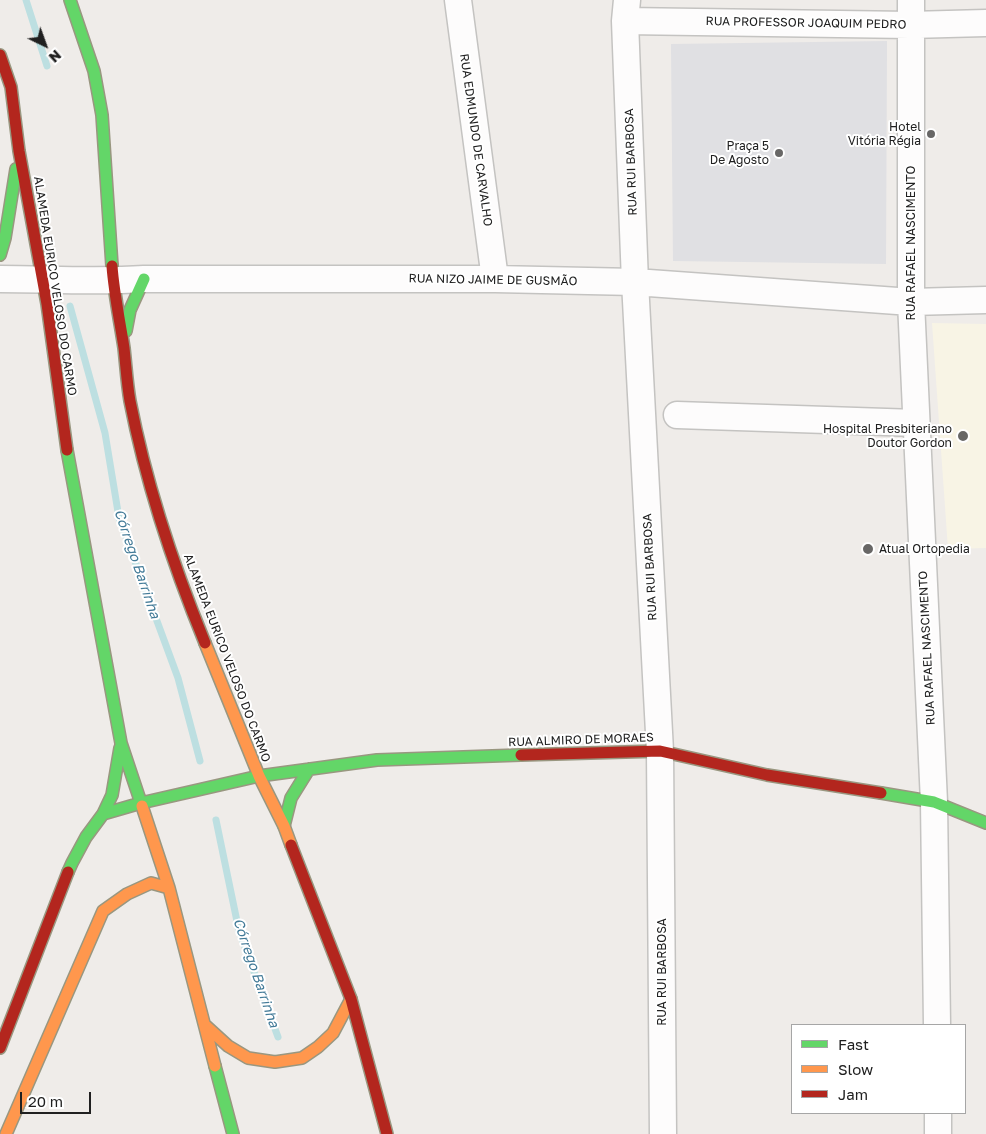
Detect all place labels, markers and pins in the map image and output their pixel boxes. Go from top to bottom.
place label: Hotel Vitória Régia [848,120,921,148]
marker: Hotel Vitória Régia [925,128,937,140]
place label: Praça 5 De Agosto [710,139,769,167]
marker: Praça 5 De Agosto [773,147,785,159]
place label: Hospital Presbiteriano Doutor Gordon [823,422,952,450]
marker: Hospital Presbiteriano Doutor Gordon [956,429,970,443]
marker: Atual Ortopedia [861,542,875,556]
place label: Atual Ortopedia [879,542,970,556]

